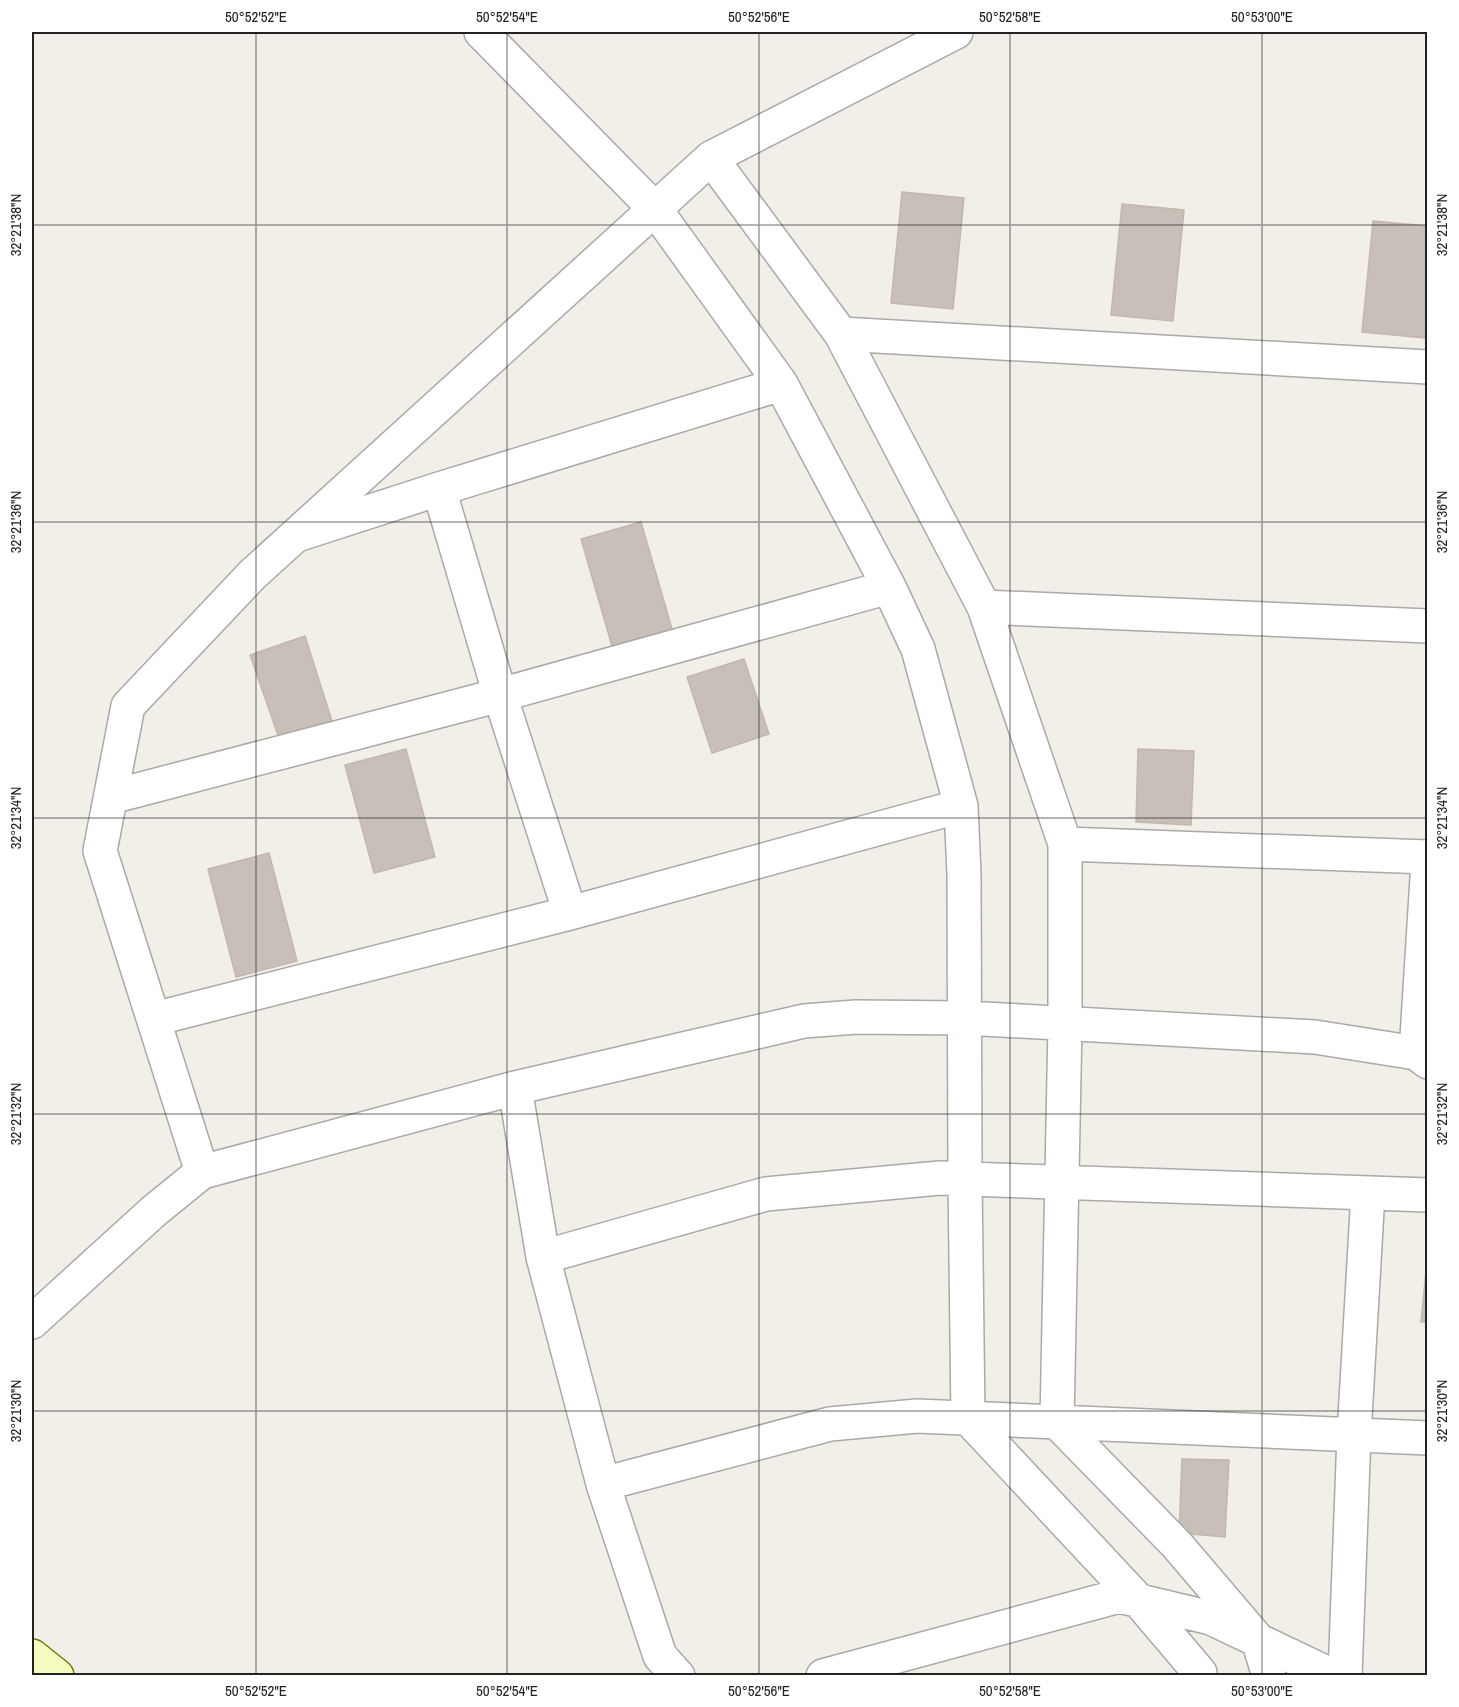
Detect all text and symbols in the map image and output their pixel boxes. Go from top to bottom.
text: 50°52'52"E [225,6,287,27]
text: 50°52'54"E [476,6,538,27]
text: 50°52'56"E [728,6,790,27]
text: 50°52'58"E [979,6,1041,27]
text: 50°53'00"E [1231,6,1293,27]
text: 32°21'38"N [5,194,26,256]
text: 32°21'38"N [1431,194,1452,256]
text: 32°21'36"N [5,491,26,553]
text: 32°21'36"N [1431,491,1452,553]
text: 32°21'34"N [5,787,26,849]
text: 32°21'34"N [1431,787,1452,849]
text: 32°21'32"N [5,1083,26,1145]
text: 32°21'32"N [1431,1083,1452,1145]
text: 32°21'30"N [5,1380,26,1442]
text: 32°21'30"N [1431,1380,1452,1442]
text: 50°52'52"E [225,1680,287,1701]
text: 50°52'54"E [476,1680,538,1701]
text: 50°52'56"E [728,1680,790,1701]
text: 50°52'58"E [979,1680,1041,1701]
text: 50°53'00"E [1231,1680,1293,1701]

